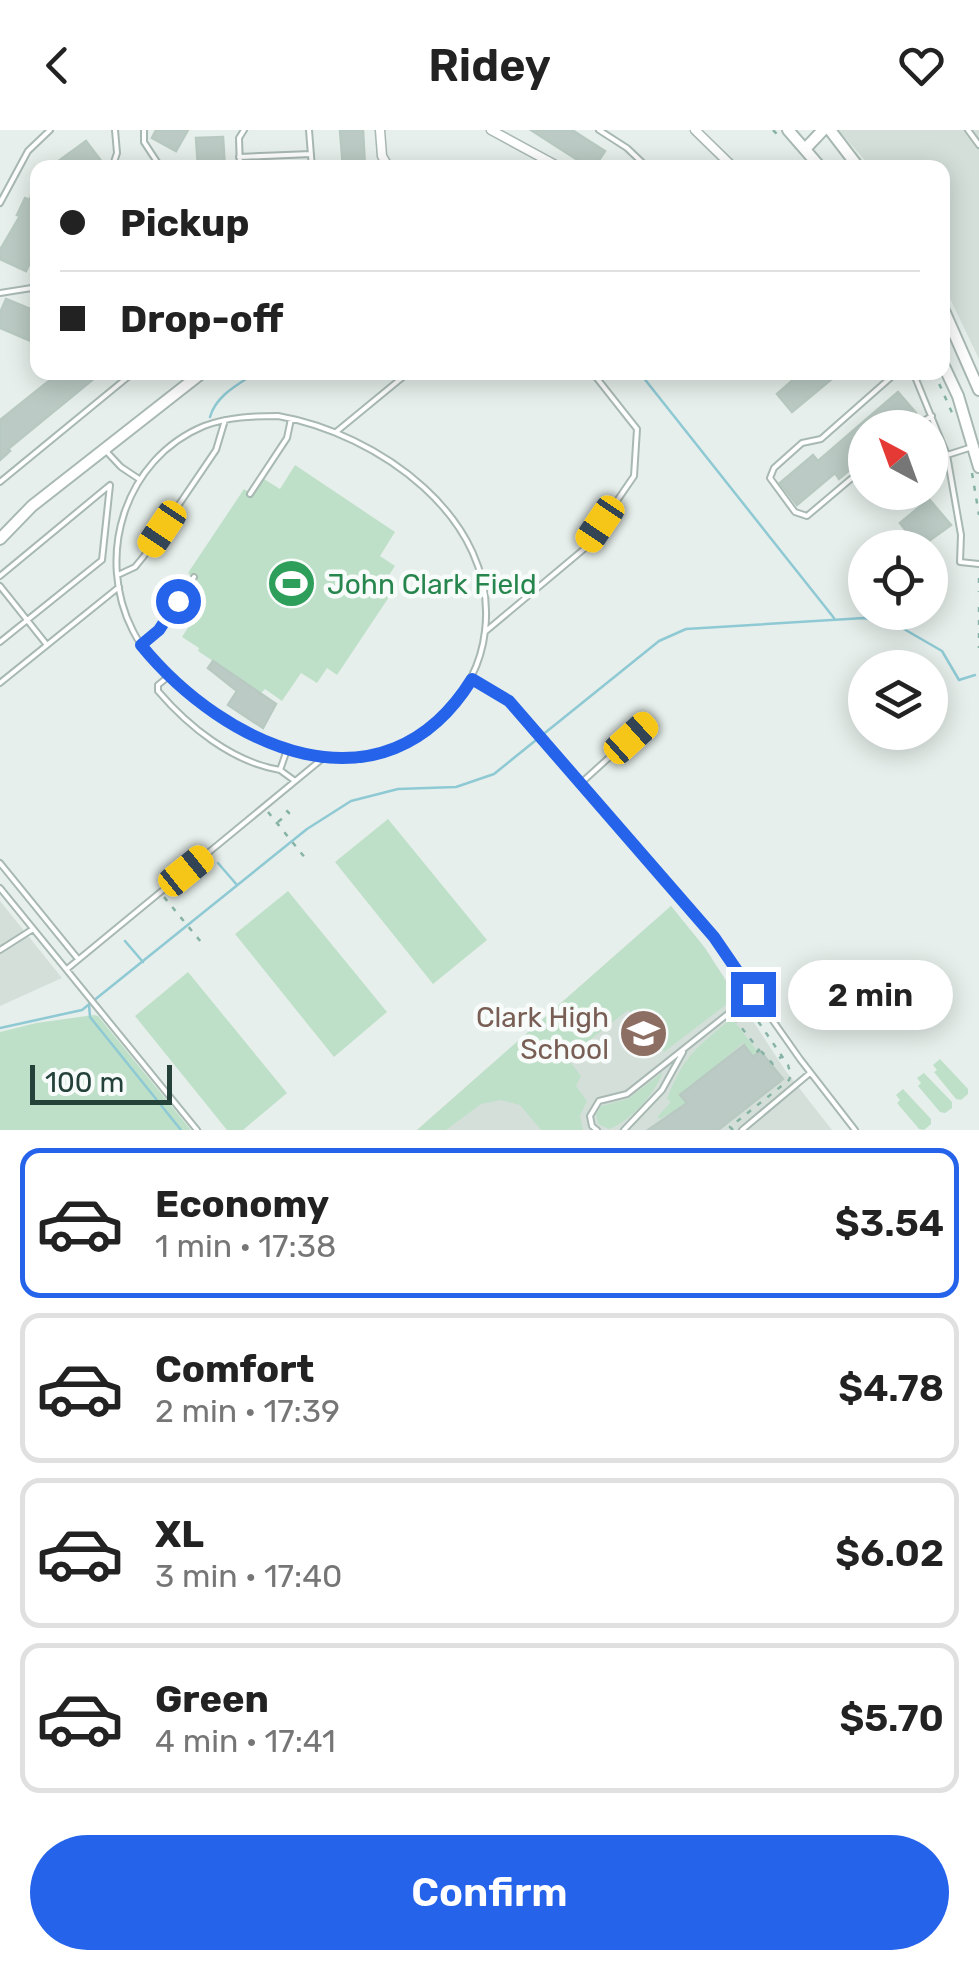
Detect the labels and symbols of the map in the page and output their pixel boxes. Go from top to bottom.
north arrow [848,410,948,510]
car [571,491,629,557]
car [133,496,191,562]
sports icon: John Clark Field [266,558,318,610]
place label: John Clark Field [327,568,537,601]
route start [156,579,201,624]
car [599,707,663,769]
car [153,840,219,902]
callout: 2 min [788,959,953,1029]
route end [731,972,776,1017]
place label: Clark High School [476,1001,609,1066]
school or university icon: Clark High School [618,1007,670,1059]
scale bar [30,1060,172,1104]

